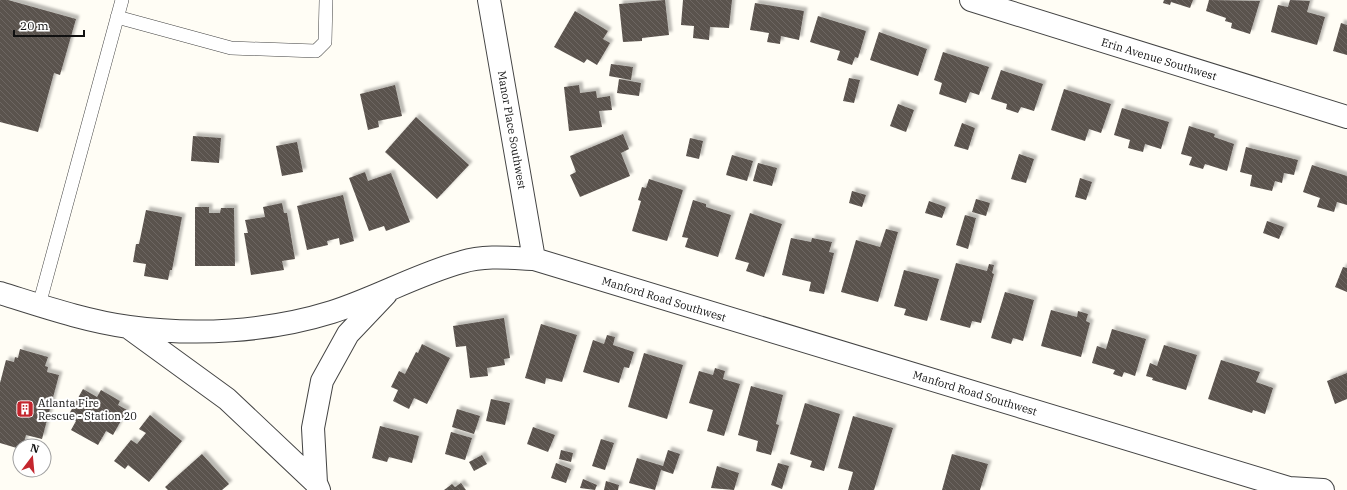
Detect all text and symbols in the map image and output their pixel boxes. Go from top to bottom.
scale bar [14,12,84,38]
text: 20 m [20,18,49,33]
street label: Erin Avenue Southwest [1100,35,1218,83]
street label: Manor Place Southwest [495,70,529,190]
street label: Manford Road Southwest [600,273,728,325]
street label: Manford Road Southwest [911,367,1039,419]
place label: Atlanta Fire Rescue - Station 20 [38,396,137,423]
building icon: Atlanta Fire Rescue - Station 20 [15,399,35,419]
north arrow [12,438,52,478]
text: N [29,440,41,456]

